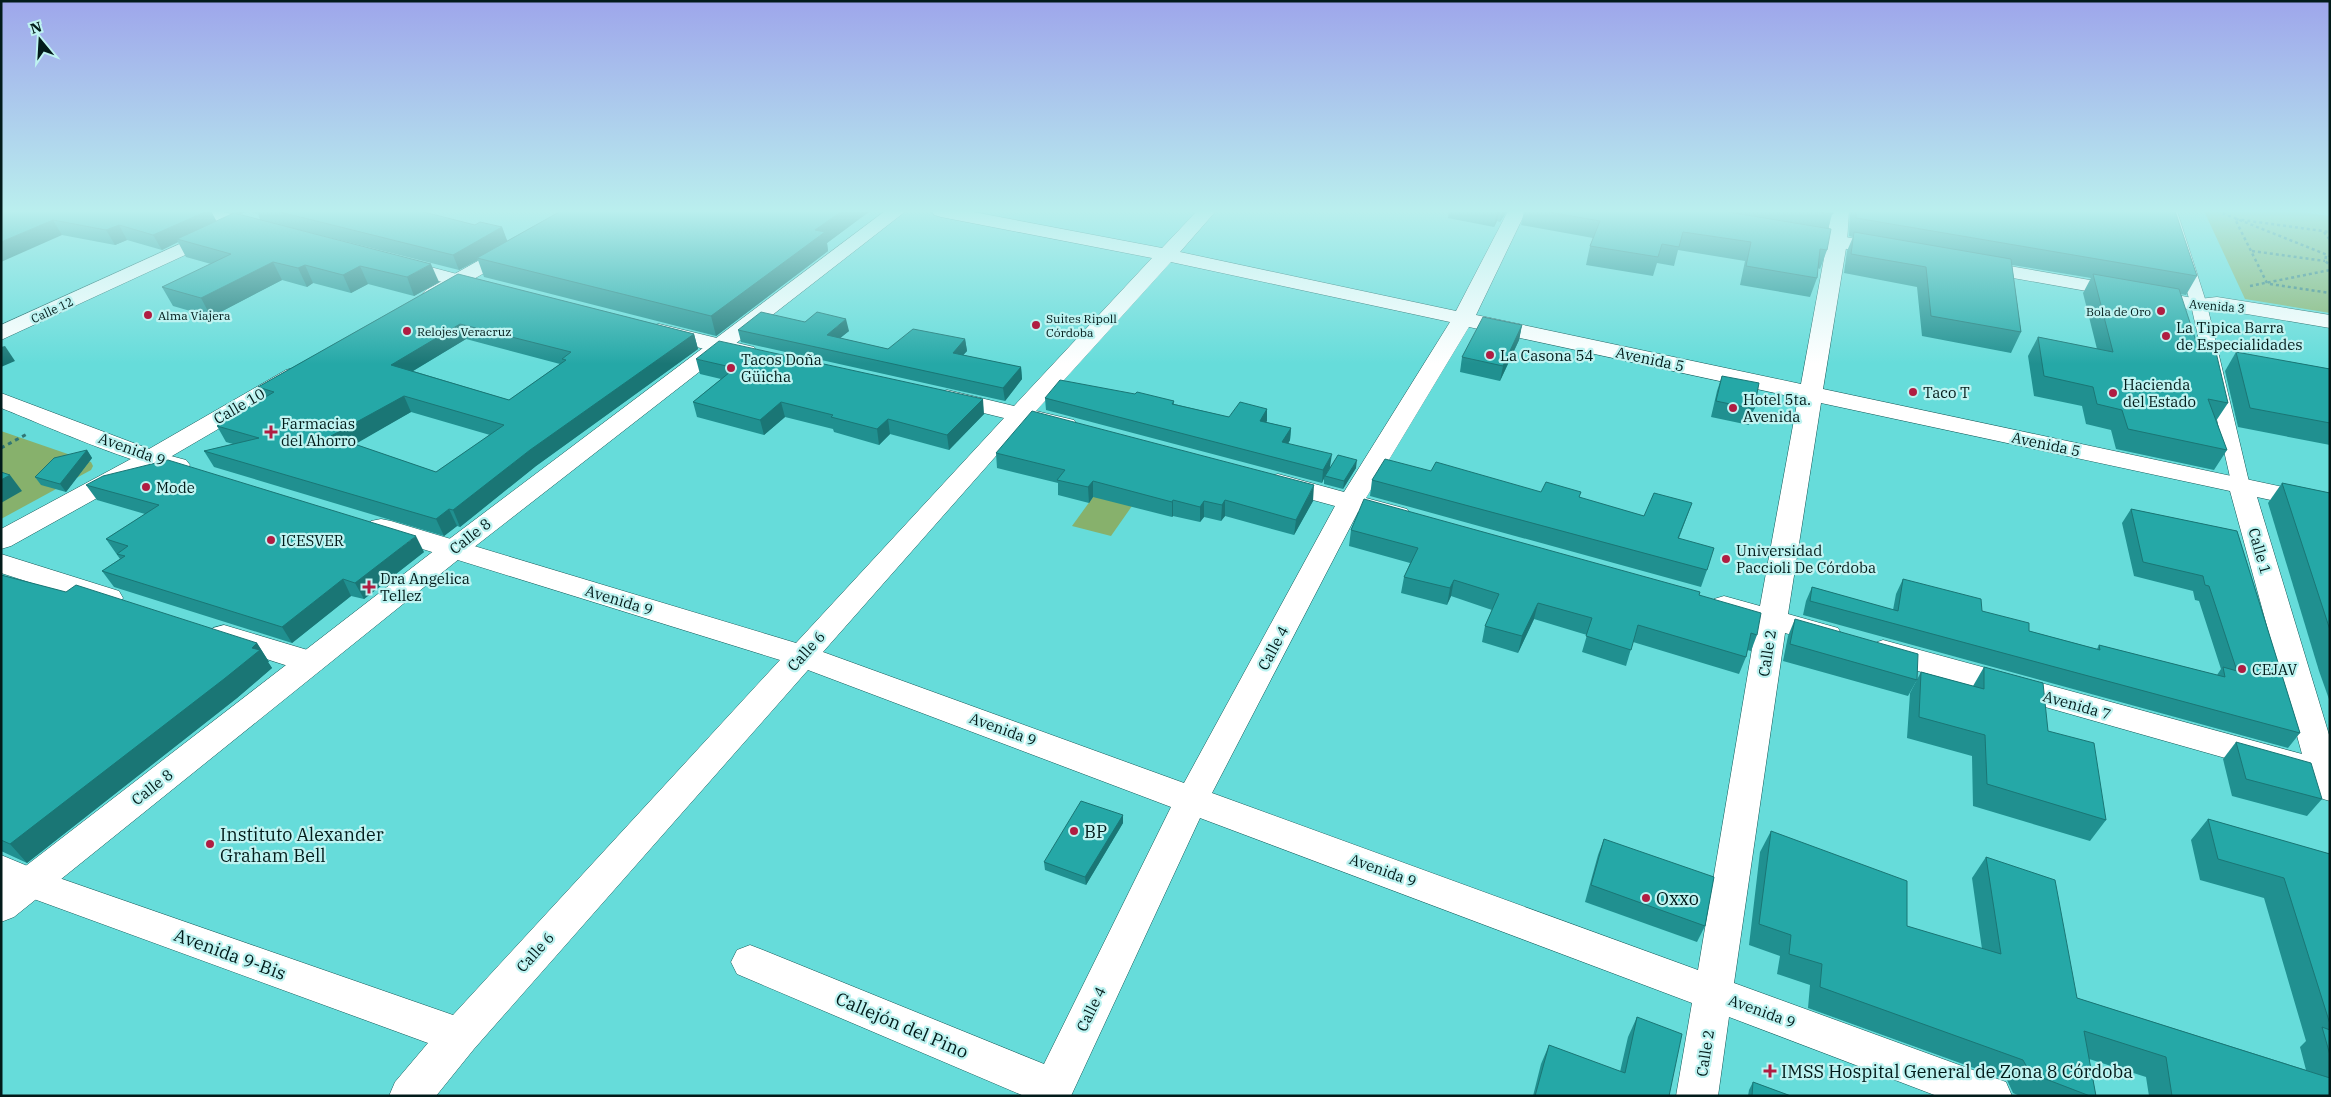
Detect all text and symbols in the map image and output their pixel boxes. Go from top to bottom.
north arrow [15,15,65,65]
text: N [28,17,44,38]
street label: Calle 12 [28,294,76,326]
street label: Avenida 3 [2188,296,2246,316]
place label: Bola de Oro [2086,304,2151,319]
marker: Bola de Oro [2155,305,2167,317]
place label: Alma Viajera [158,308,231,323]
marker: Alma Viajera [142,309,154,321]
place label: Suites Ripoll Córdoba [1046,311,1117,340]
place label: La Tipica Barra de Especialidades [2176,318,2303,354]
marker: Suites Ripoll Córdoba [1030,319,1042,331]
place label: Relojes Veracruz [417,324,511,339]
marker: Relojes Veracruz [401,325,413,337]
marker: La Tipica Barra de Especialidades [2160,330,2172,342]
street label: Avenida 5 [1614,342,1686,376]
place label: La Casona 54 [1500,346,1593,365]
marker: La Casona 54 [1484,349,1496,361]
place label: Tacos Doña Güicha [741,350,822,386]
marker: Tacos Doña Güicha [725,362,737,374]
place label: Hacienda del Estado [2123,375,2196,411]
place label: Taco T [1923,383,1970,402]
street label: Calle 10 [210,384,268,428]
marker: Taco T [1907,386,1919,398]
marker: Hacienda del Estado [2107,387,2119,399]
place label: Hotel 5ta. Avenida [1743,390,1811,426]
marker: Hotel 5ta. Avenida [1727,402,1739,414]
place label: Farmacias del Ahorro [281,414,356,450]
marker: Farmacias del Ahorro [265,426,277,438]
street label: Avenida 5 [2010,427,2082,461]
street label: Avenida 9 [96,428,168,470]
place label: Mode [156,478,195,497]
marker: Mode [140,481,152,493]
street label: Calle 8 [446,514,494,558]
street label: Calle 1 [2244,526,2276,576]
place label: ICESVER [281,531,344,550]
marker: ICESVER [265,534,277,546]
place label: Universidad Paccioli De Córdoba [1736,541,1876,577]
marker: Universidad Paccioli De Córdoba [1720,553,1732,565]
place label: Dra Angelica Tellez [380,569,470,605]
marker: Dra Angelica Tellez [362,580,376,594]
street label: Avenida 9 [583,581,655,619]
street label: Calle 4 [1254,623,1292,673]
street label: Calle 6 [783,627,829,675]
street label: Calle 2 [1754,628,1780,678]
place label: CEJAV [2252,660,2297,679]
marker: CEJAV [2236,663,2248,675]
street label: Avenida 7 [2041,686,2113,724]
street label: Avenida 9 [967,708,1039,750]
street label: Calle 8 [128,765,176,809]
place label: BP [1084,820,1107,843]
place label: Instituto Alexander Graham Bell [220,823,384,867]
marker: BP [1068,825,1080,837]
marker: Instituto Alexander Graham Bell [204,838,216,850]
street label: Avenida 9 [1347,849,1419,891]
place label: Oxxo [1656,887,1699,910]
marker: Oxxo [1640,892,1652,904]
street label: Avenida 9-Bis [171,923,289,985]
street label: Calle 6 [512,928,558,976]
street label: Calle 4 [1072,984,1110,1034]
street label: Callejón del Pino [832,987,972,1063]
street label: Avenida 9 [1726,990,1798,1032]
street label: Calle 2 [1692,1028,1718,1078]
place label: IMSS Hospital General de Zona 8 Córdoba [1781,1060,2133,1083]
marker: IMSS Hospital General de Zona 8 Córdoba [1763,1064,1777,1078]

